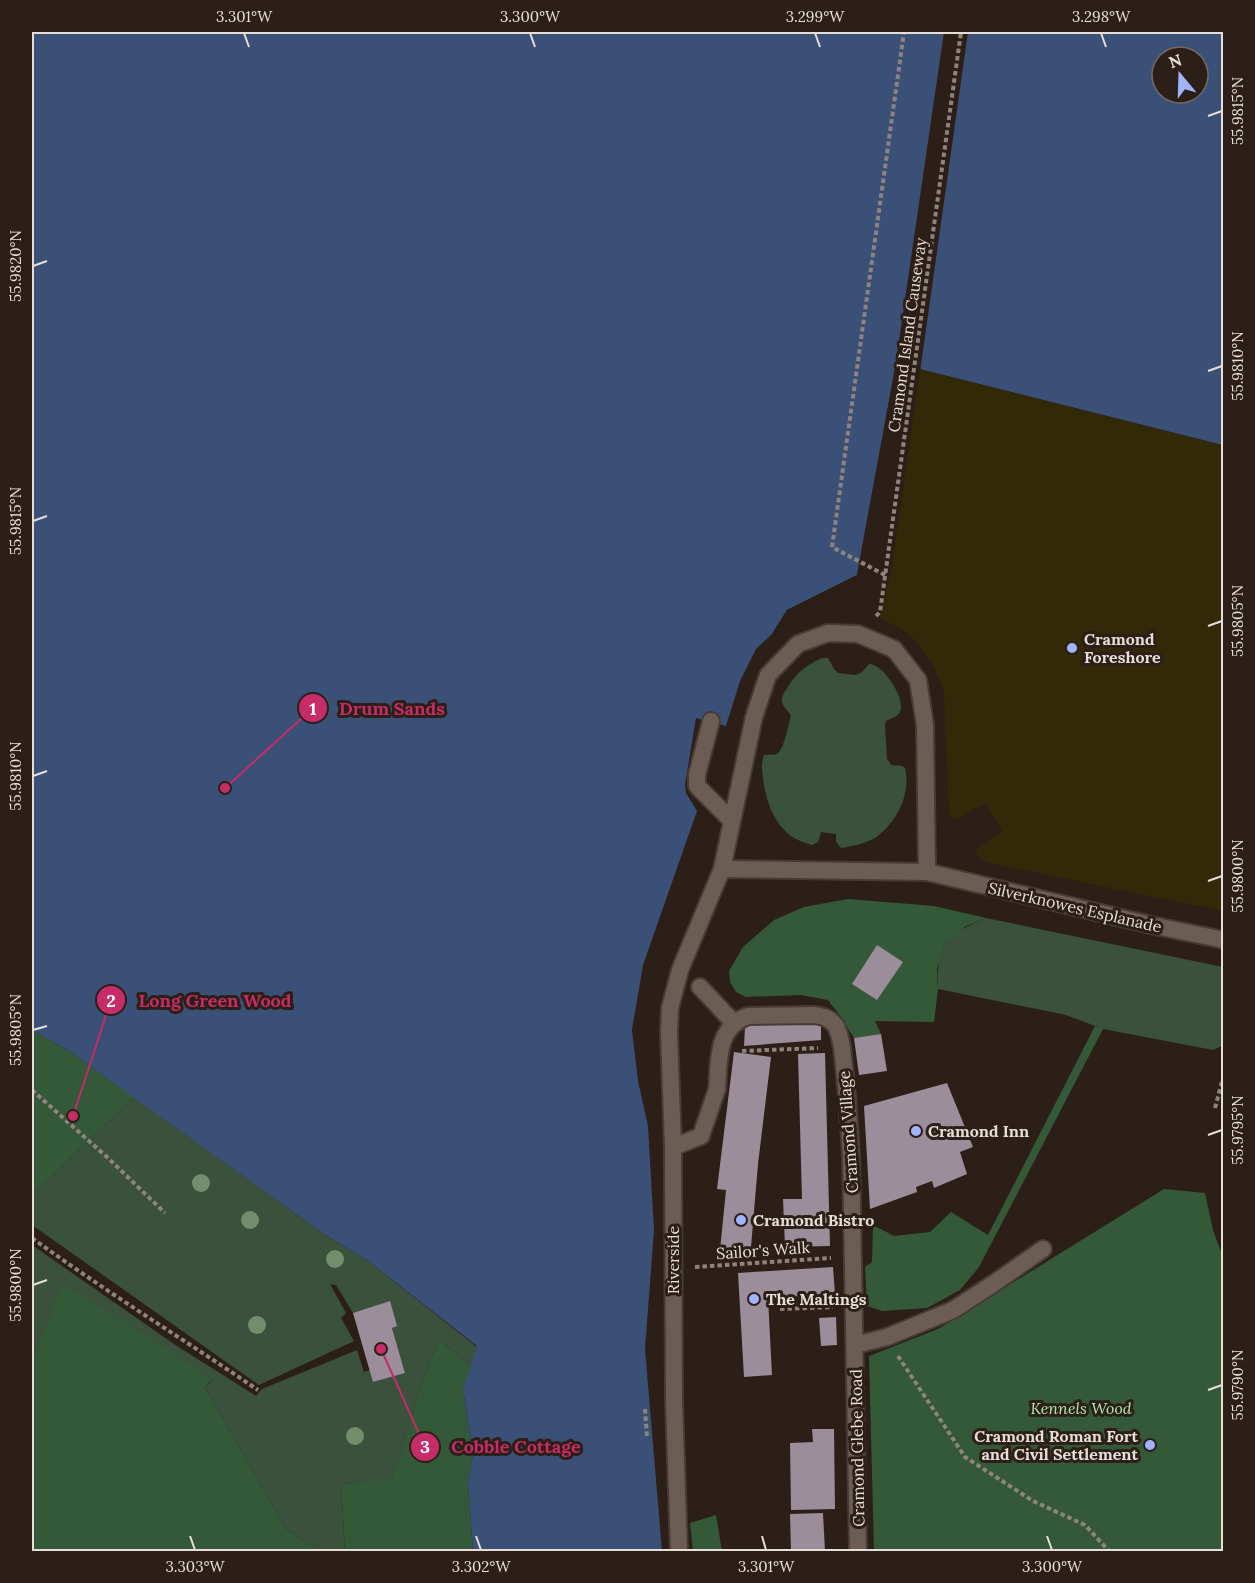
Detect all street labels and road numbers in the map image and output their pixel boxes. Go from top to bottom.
street label: Cramond Island Causeway [883,236,931,434]
street label: Silverknowes Esplanade [986,877,1164,937]
street label: Cramond Village [834,1070,862,1194]
street label: Riverside [663,1226,683,1294]
street label: Sailor's Walk [715,1237,811,1263]
street label: Cramond Glebe Road [846,1368,868,1527]

